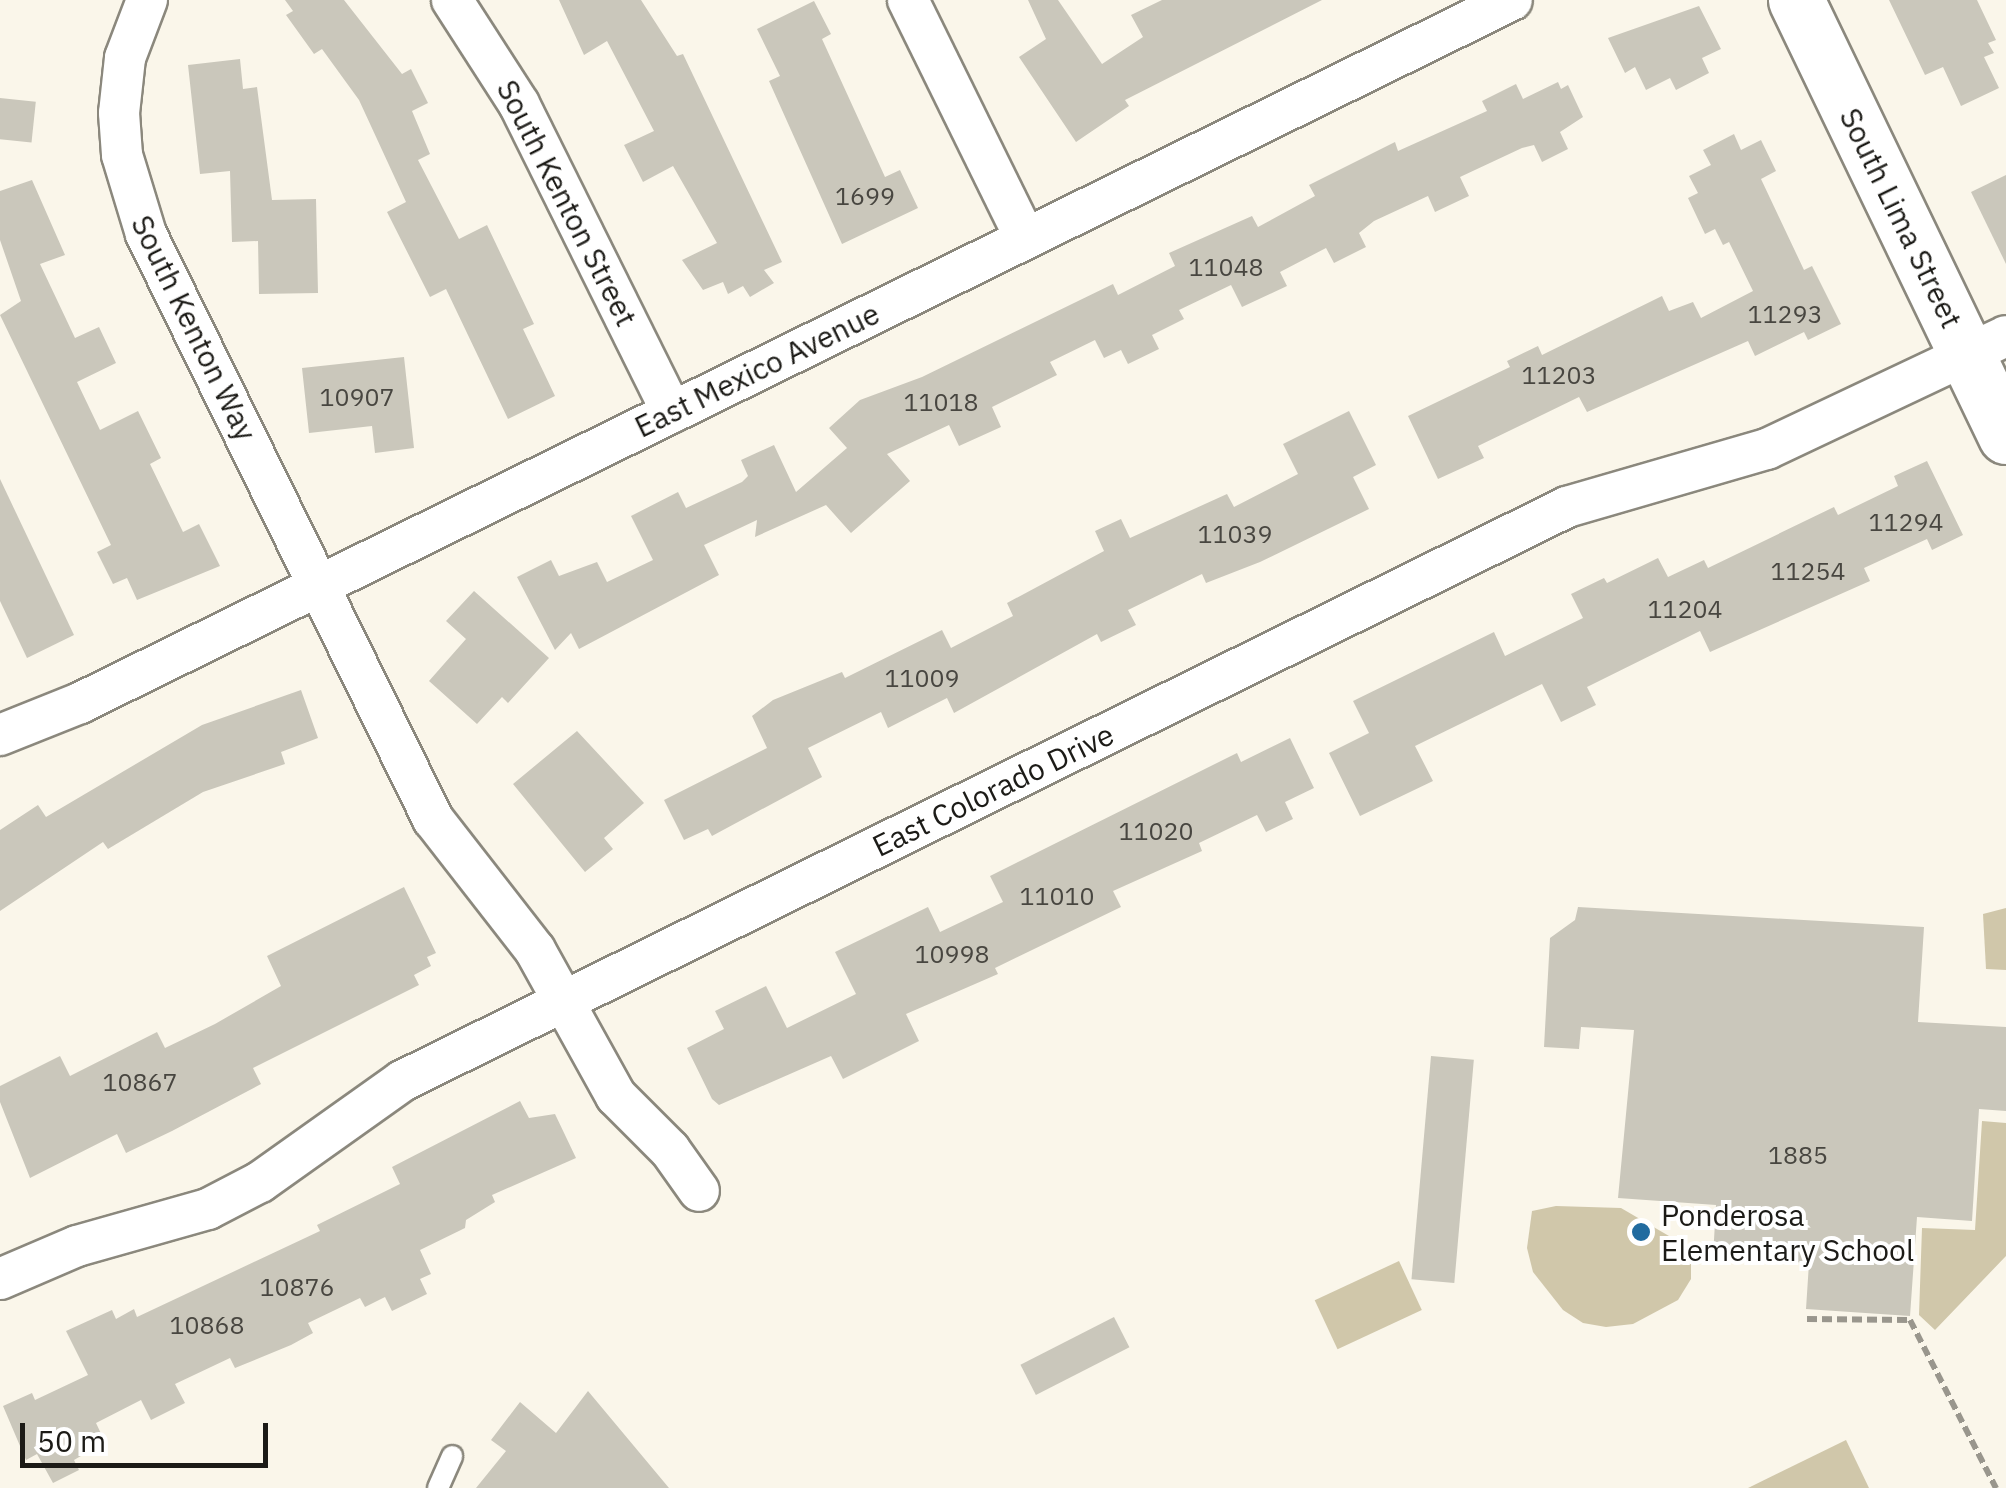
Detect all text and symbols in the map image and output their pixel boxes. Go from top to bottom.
street label: South Kenton Street [489,74,645,332]
street label: South Lima Street [1832,102,1970,334]
house number: 1699 [835,181,895,211]
street label: South Kenton Way [124,209,264,447]
house number: 11048 [1189,252,1263,282]
street label: East Mexico Avenue [629,295,885,445]
house number: 11293 [1748,299,1822,329]
house number: 11203 [1522,360,1596,390]
house number: 10907 [320,382,394,412]
house number: 11018 [904,387,978,417]
house number: 11294 [1869,507,1943,537]
house number: 11039 [1198,519,1272,549]
house number: 11254 [1771,556,1845,586]
house number: 11204 [1648,594,1722,624]
house number: 11009 [885,663,959,693]
street label: East Colorado Drive [867,716,1119,864]
house number: 11020 [1119,816,1193,846]
house number: 11010 [1020,881,1094,911]
house number: 10998 [915,939,989,969]
house number: 10867 [103,1067,177,1097]
house number: 1885 [1768,1140,1828,1170]
place label: Ponderosa Elementary School [1661,1197,1914,1268]
marker: Ponderosa Elementary School [1630,1221,1652,1243]
house number: 10876 [260,1272,334,1302]
house number: 10868 [170,1310,244,1340]
scale bar [25,1403,272,1465]
text: 50 m [37,1421,106,1460]

